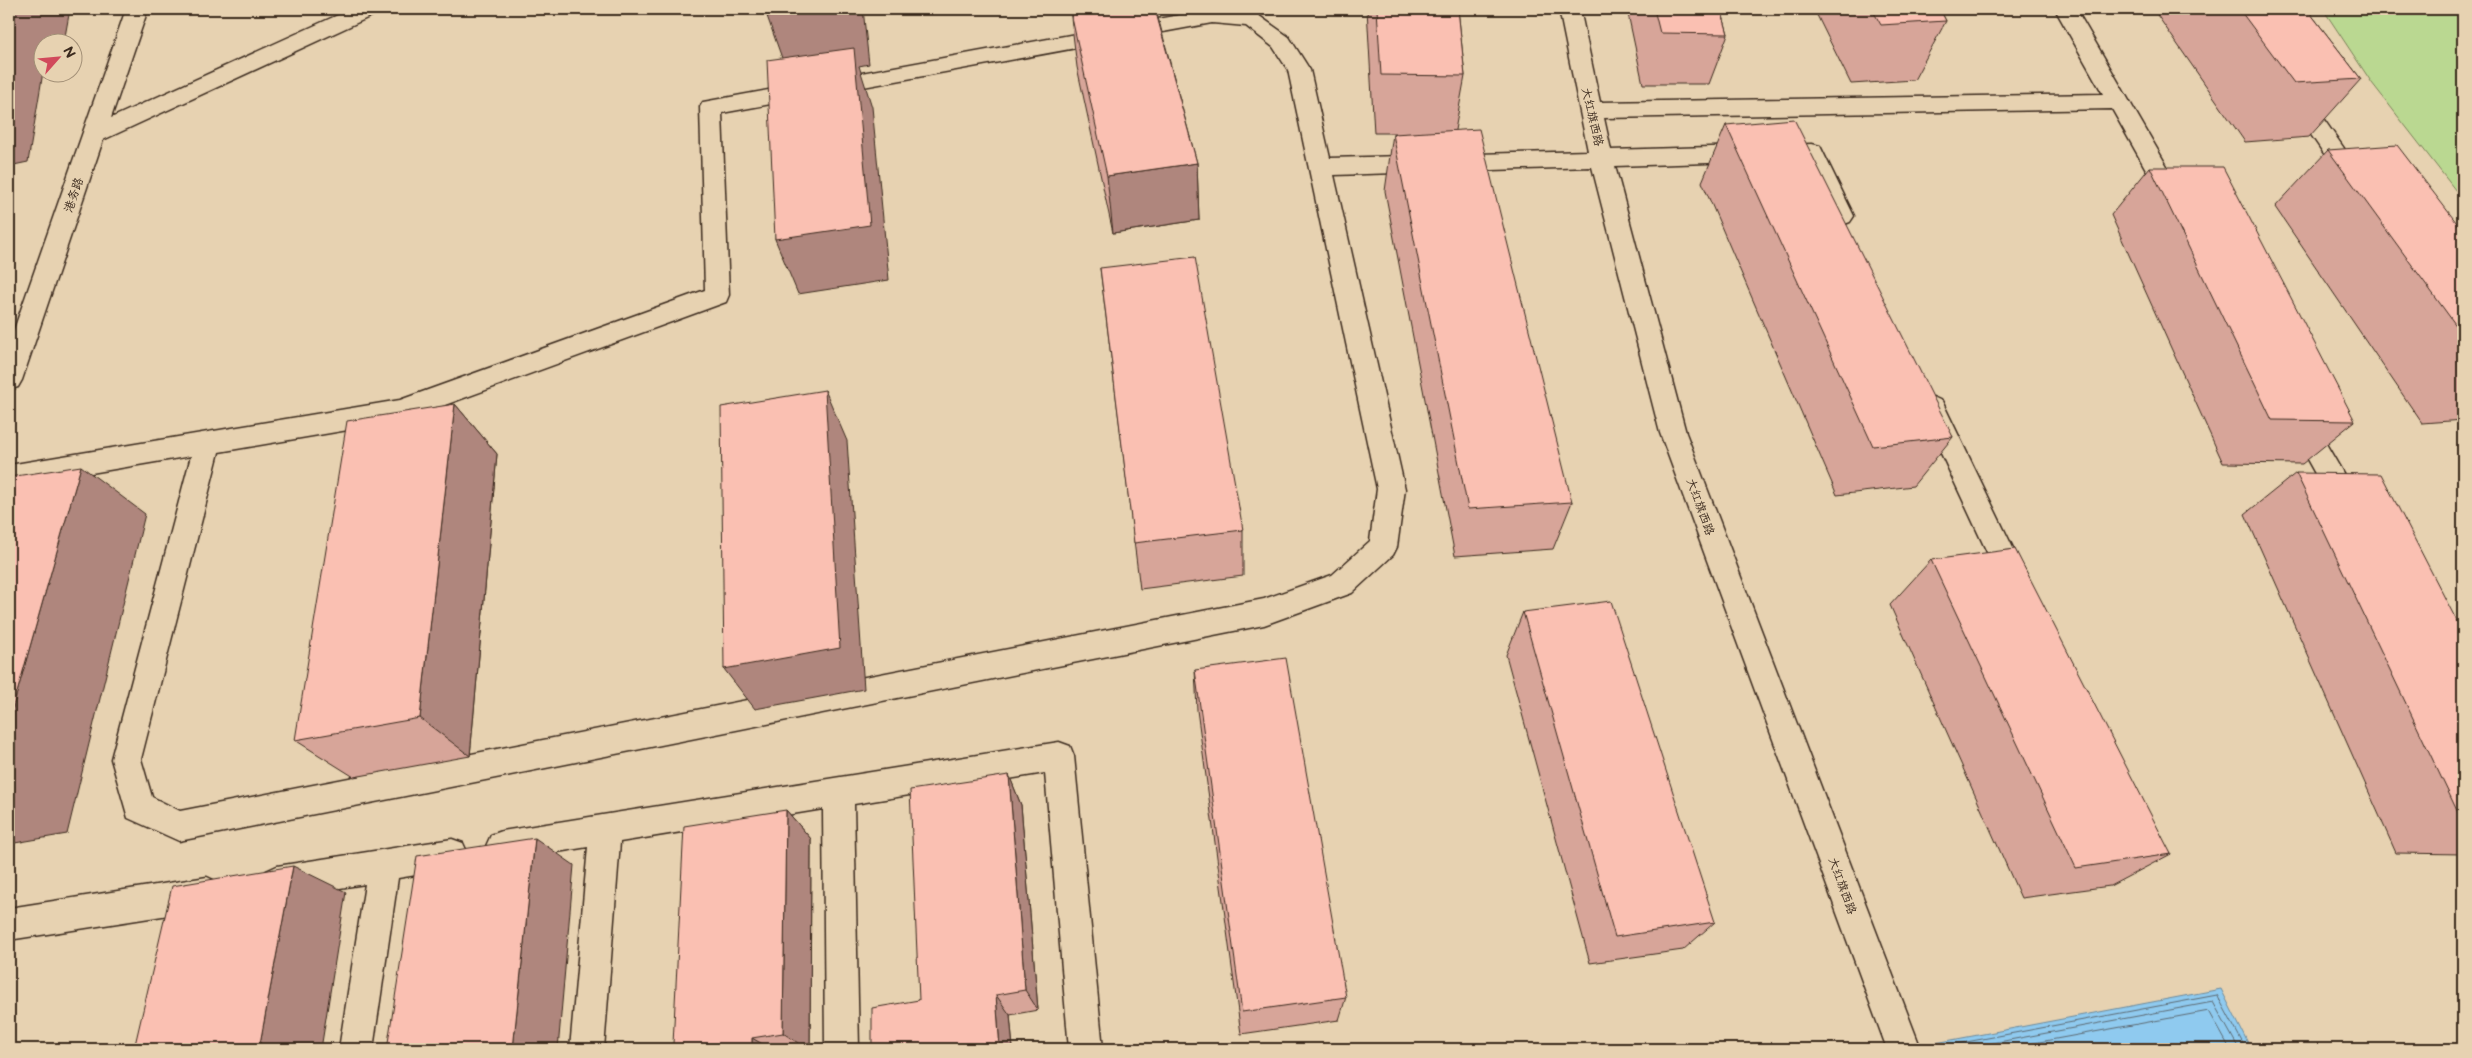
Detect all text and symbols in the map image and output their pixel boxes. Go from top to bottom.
north arrow [32,32,82,82]
text: N [59,44,79,61]
street label: 大红旗西路 [1578,86,1606,148]
street label: 港务路 [61,176,87,214]
street label: 大红旗西路 [1683,476,1717,538]
street label: 大红旗西路 [1825,855,1859,917]

